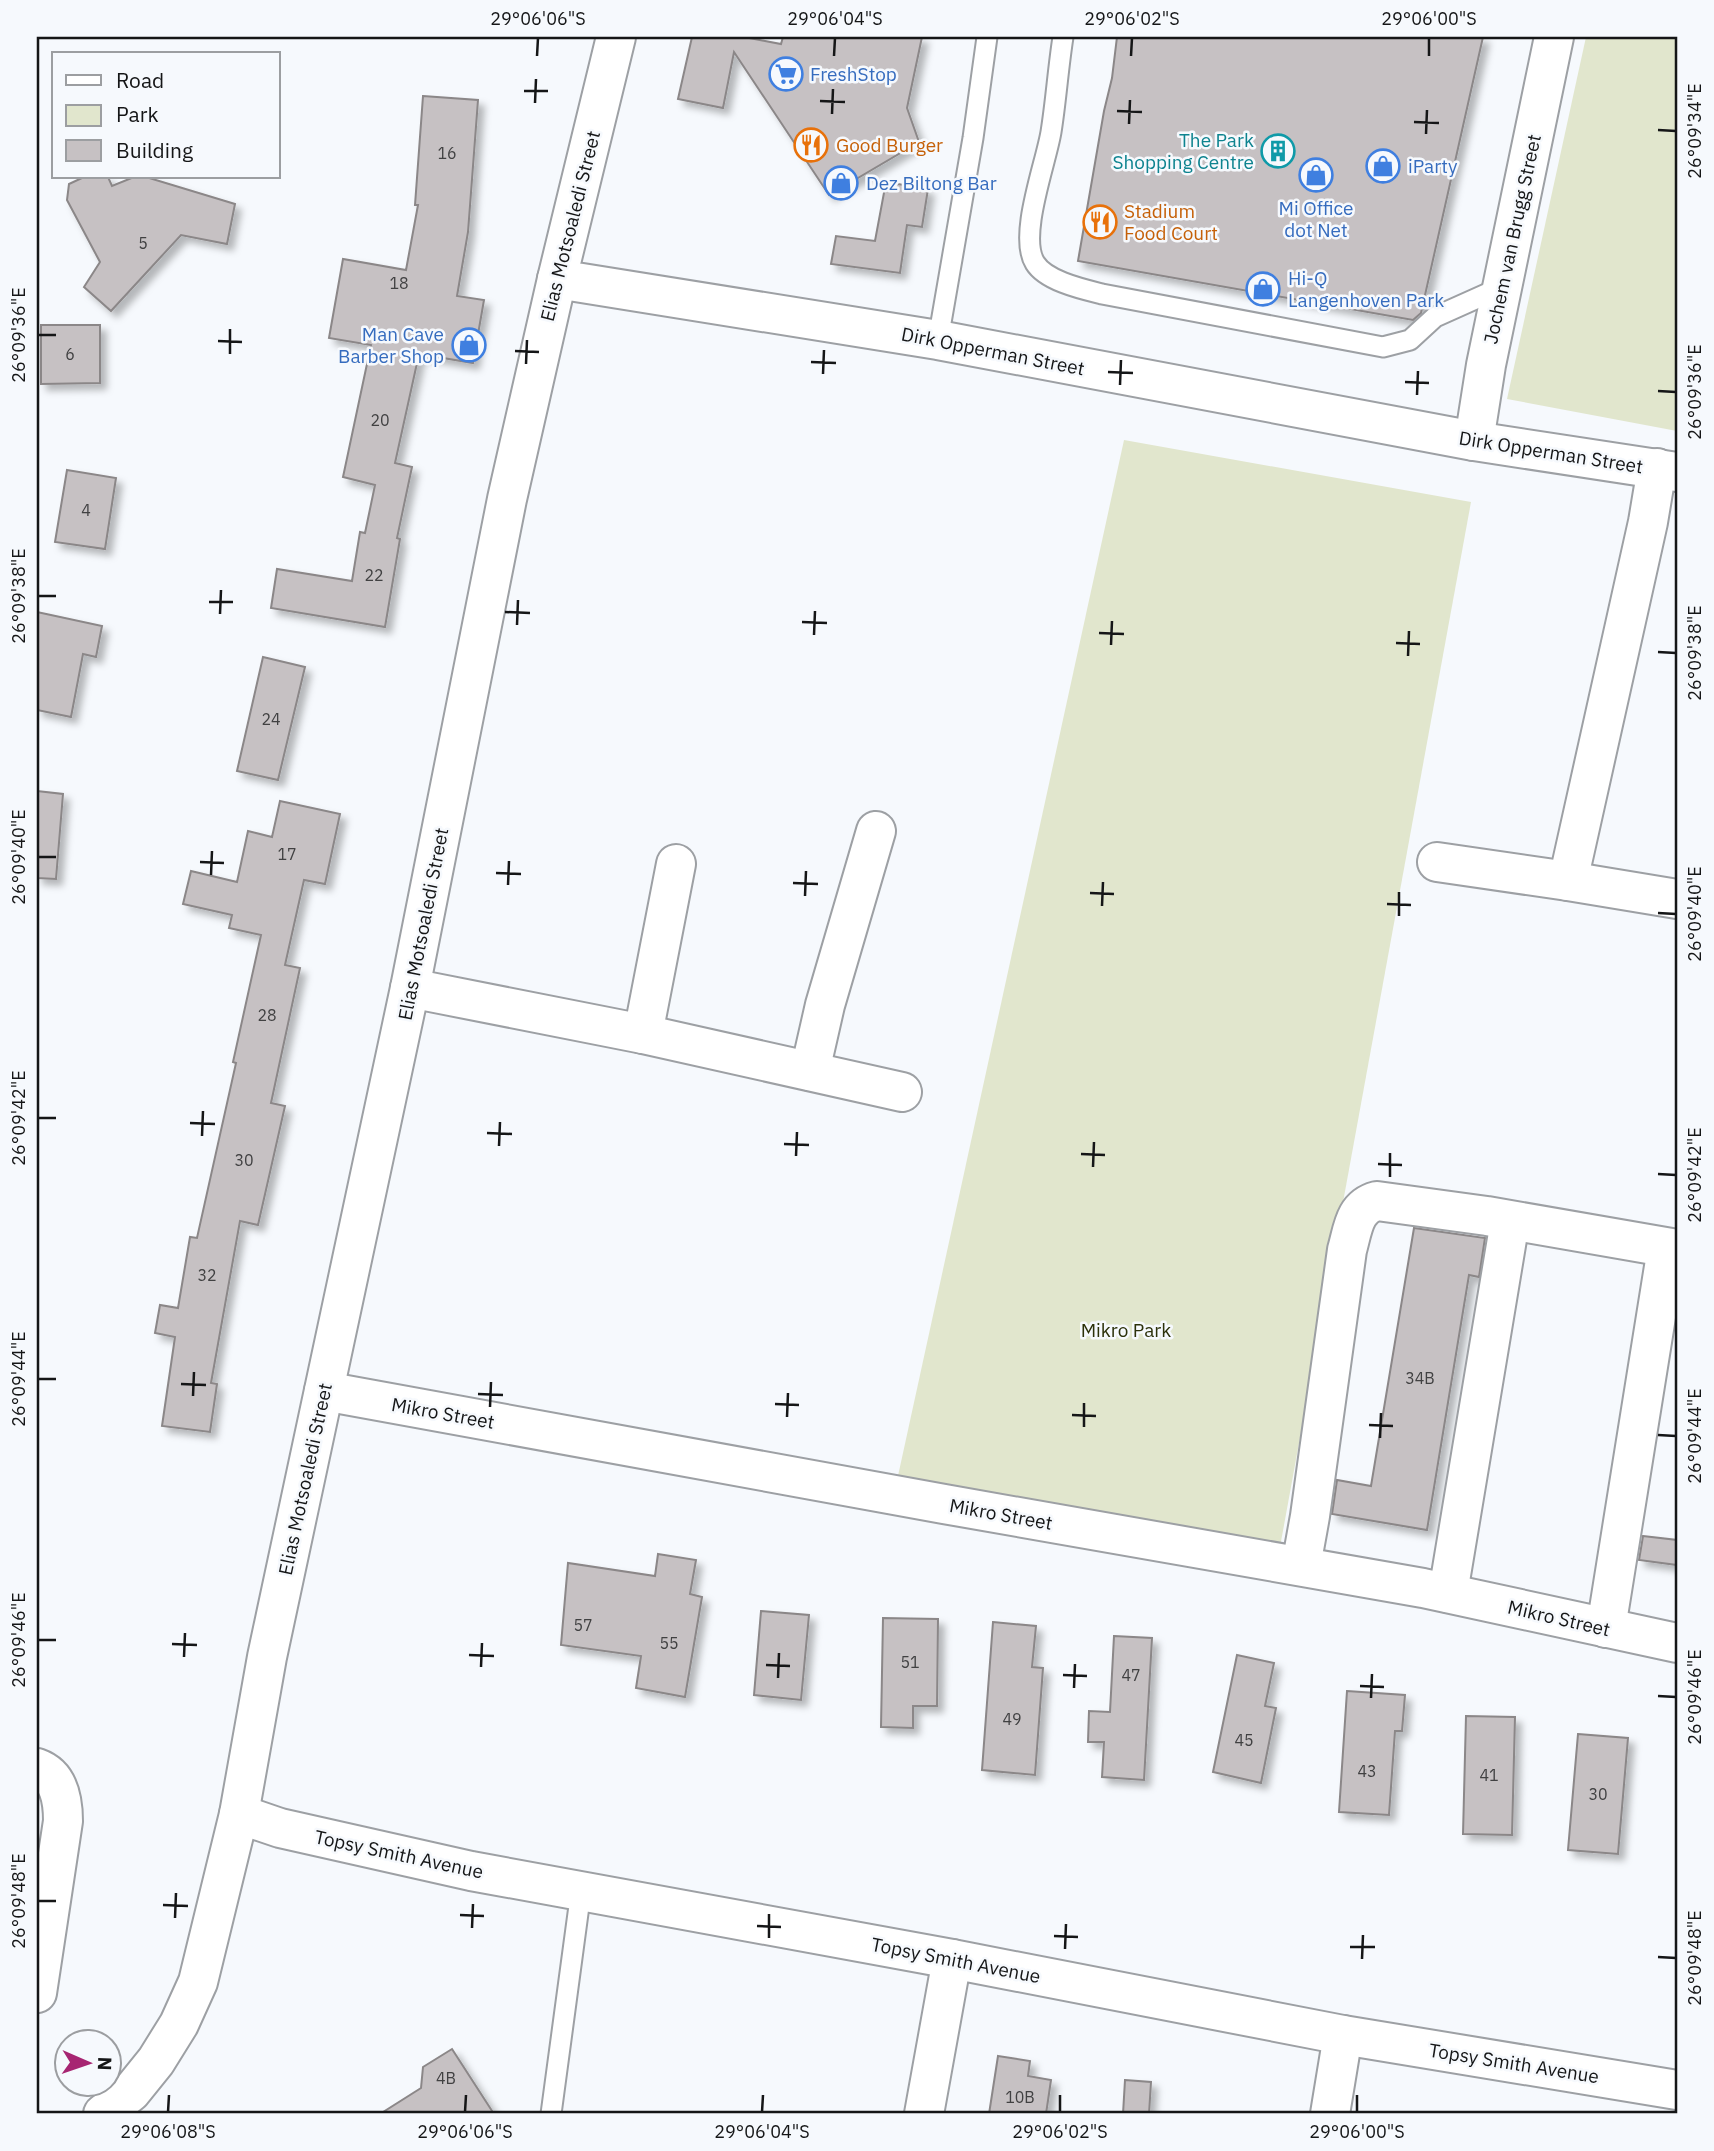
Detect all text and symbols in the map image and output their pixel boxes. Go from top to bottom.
text: 29°06'06"S [490,7,586,30]
text: 29°06'04"S [787,7,883,30]
text: 29°06'02"S [1084,7,1180,30]
text: 29°06'00"S [1381,7,1477,30]
legend [52,52,280,178]
supermarket icon: FreshStop [767,55,805,93]
place label: FreshStop [810,62,897,86]
text: Road [116,66,164,94]
text: 26°09'34"E [1683,83,1706,179]
text: Park [116,100,159,128]
restaurant icon: Good Burger [792,126,830,164]
street label: Elias Motsoaledi Street [535,128,605,324]
place label: The Park Shopping Centre [1112,128,1254,174]
building icon: The Park Shopping Centre [1259,132,1297,170]
street label: Jochem van Brugg Street [1478,132,1546,346]
place label: Good Burger [836,133,943,157]
text: Building [116,136,193,164]
house number: 16 [437,143,457,163]
shop icon: iParty [1364,147,1402,185]
place label: iParty [1408,154,1458,178]
shop icon: Mi Office dot Net [1297,156,1335,194]
shop icon: Dez Biltong Bar [822,164,860,202]
place label: Dez Biltong Bar [866,171,997,195]
place label: Mi Office dot Net [1279,196,1353,242]
place label: Stadium Food Court [1124,199,1218,245]
restaurant icon: Stadium Food Court [1081,203,1119,241]
house number: 5 [138,233,148,253]
place label: Hi-Q Langenhoven Park [1288,266,1444,312]
shop icon: Hi-Q Langenhoven Park [1244,270,1282,308]
house number: 18 [389,273,409,293]
text: 26°09'36"E [7,287,30,383]
street label: Dirk Opperman Street [899,321,1087,381]
place label: Man Cave Barber Shop [338,322,444,368]
shop icon: Man Cave Barber Shop [450,326,488,364]
house number: 6 [65,344,75,364]
text: 26°09'36"E [1683,344,1706,440]
house number: 20 [370,410,390,430]
street label: Dirk Opperman Street [1457,426,1645,478]
house number: 4 [81,500,91,520]
text: 26°09'38"E [7,548,30,644]
house number: 22 [364,565,384,585]
text: 26°09'38"E [1683,605,1706,701]
house number: 24 [261,709,281,729]
text: 26°09'40"E [7,809,30,905]
street label: Elias Motsoaledi Street [393,826,453,1022]
house number: 17 [277,844,297,864]
text: 26°09'40"E [1683,866,1706,962]
house number: 28 [257,1005,277,1025]
text: 26°09'42"E [7,1070,30,1166]
text: 26°09'42"E [1683,1127,1706,1223]
house number: 30 [234,1150,254,1170]
house number: 32 [197,1265,217,1285]
park label: Mikro Park [1081,1318,1171,1342]
text: 26°09'44"E [7,1331,30,1427]
house number: 34B [1405,1368,1435,1388]
street label: Elias Motsoaledi Street [273,1381,337,1577]
text: 26°09'44"E [1683,1388,1706,1484]
street label: Mikro Street [390,1392,496,1434]
street label: Mikro Street [948,1493,1054,1535]
text: 26°09'46"E [7,1592,30,1688]
street label: Mikro Street [1505,1595,1613,1641]
house number: 57 [573,1615,593,1635]
house number: 55 [659,1633,679,1653]
text: 26°09'46"E [1683,1649,1706,1745]
house number: 51 [900,1652,920,1672]
house number: 47 [1121,1665,1141,1685]
house number: 49 [1002,1709,1022,1729]
house number: 45 [1234,1730,1254,1750]
house number: 43 [1357,1761,1377,1781]
house number: 41 [1479,1765,1499,1785]
house number: 30 [1588,1784,1608,1804]
street label: Topsy Smith Avenue [312,1824,486,1884]
text: 26°09'48"E [7,1853,30,1949]
text: 26°09'48"E [1683,1910,1706,2006]
street label: Topsy Smith Avenue [869,1932,1043,1988]
north arrow [52,2028,122,2098]
street label: Topsy Smith Avenue [1427,2038,1601,2088]
text: N [93,2056,117,2071]
house number: 4B [436,2068,456,2088]
house number: 10B [1005,2087,1035,2107]
text: 29°06'08"S [120,2120,216,2143]
text: 29°06'06"S [417,2120,513,2143]
text: 29°06'04"S [714,2120,810,2143]
text: 29°06'02"S [1012,2120,1108,2143]
text: 29°06'00"S [1309,2120,1405,2143]

